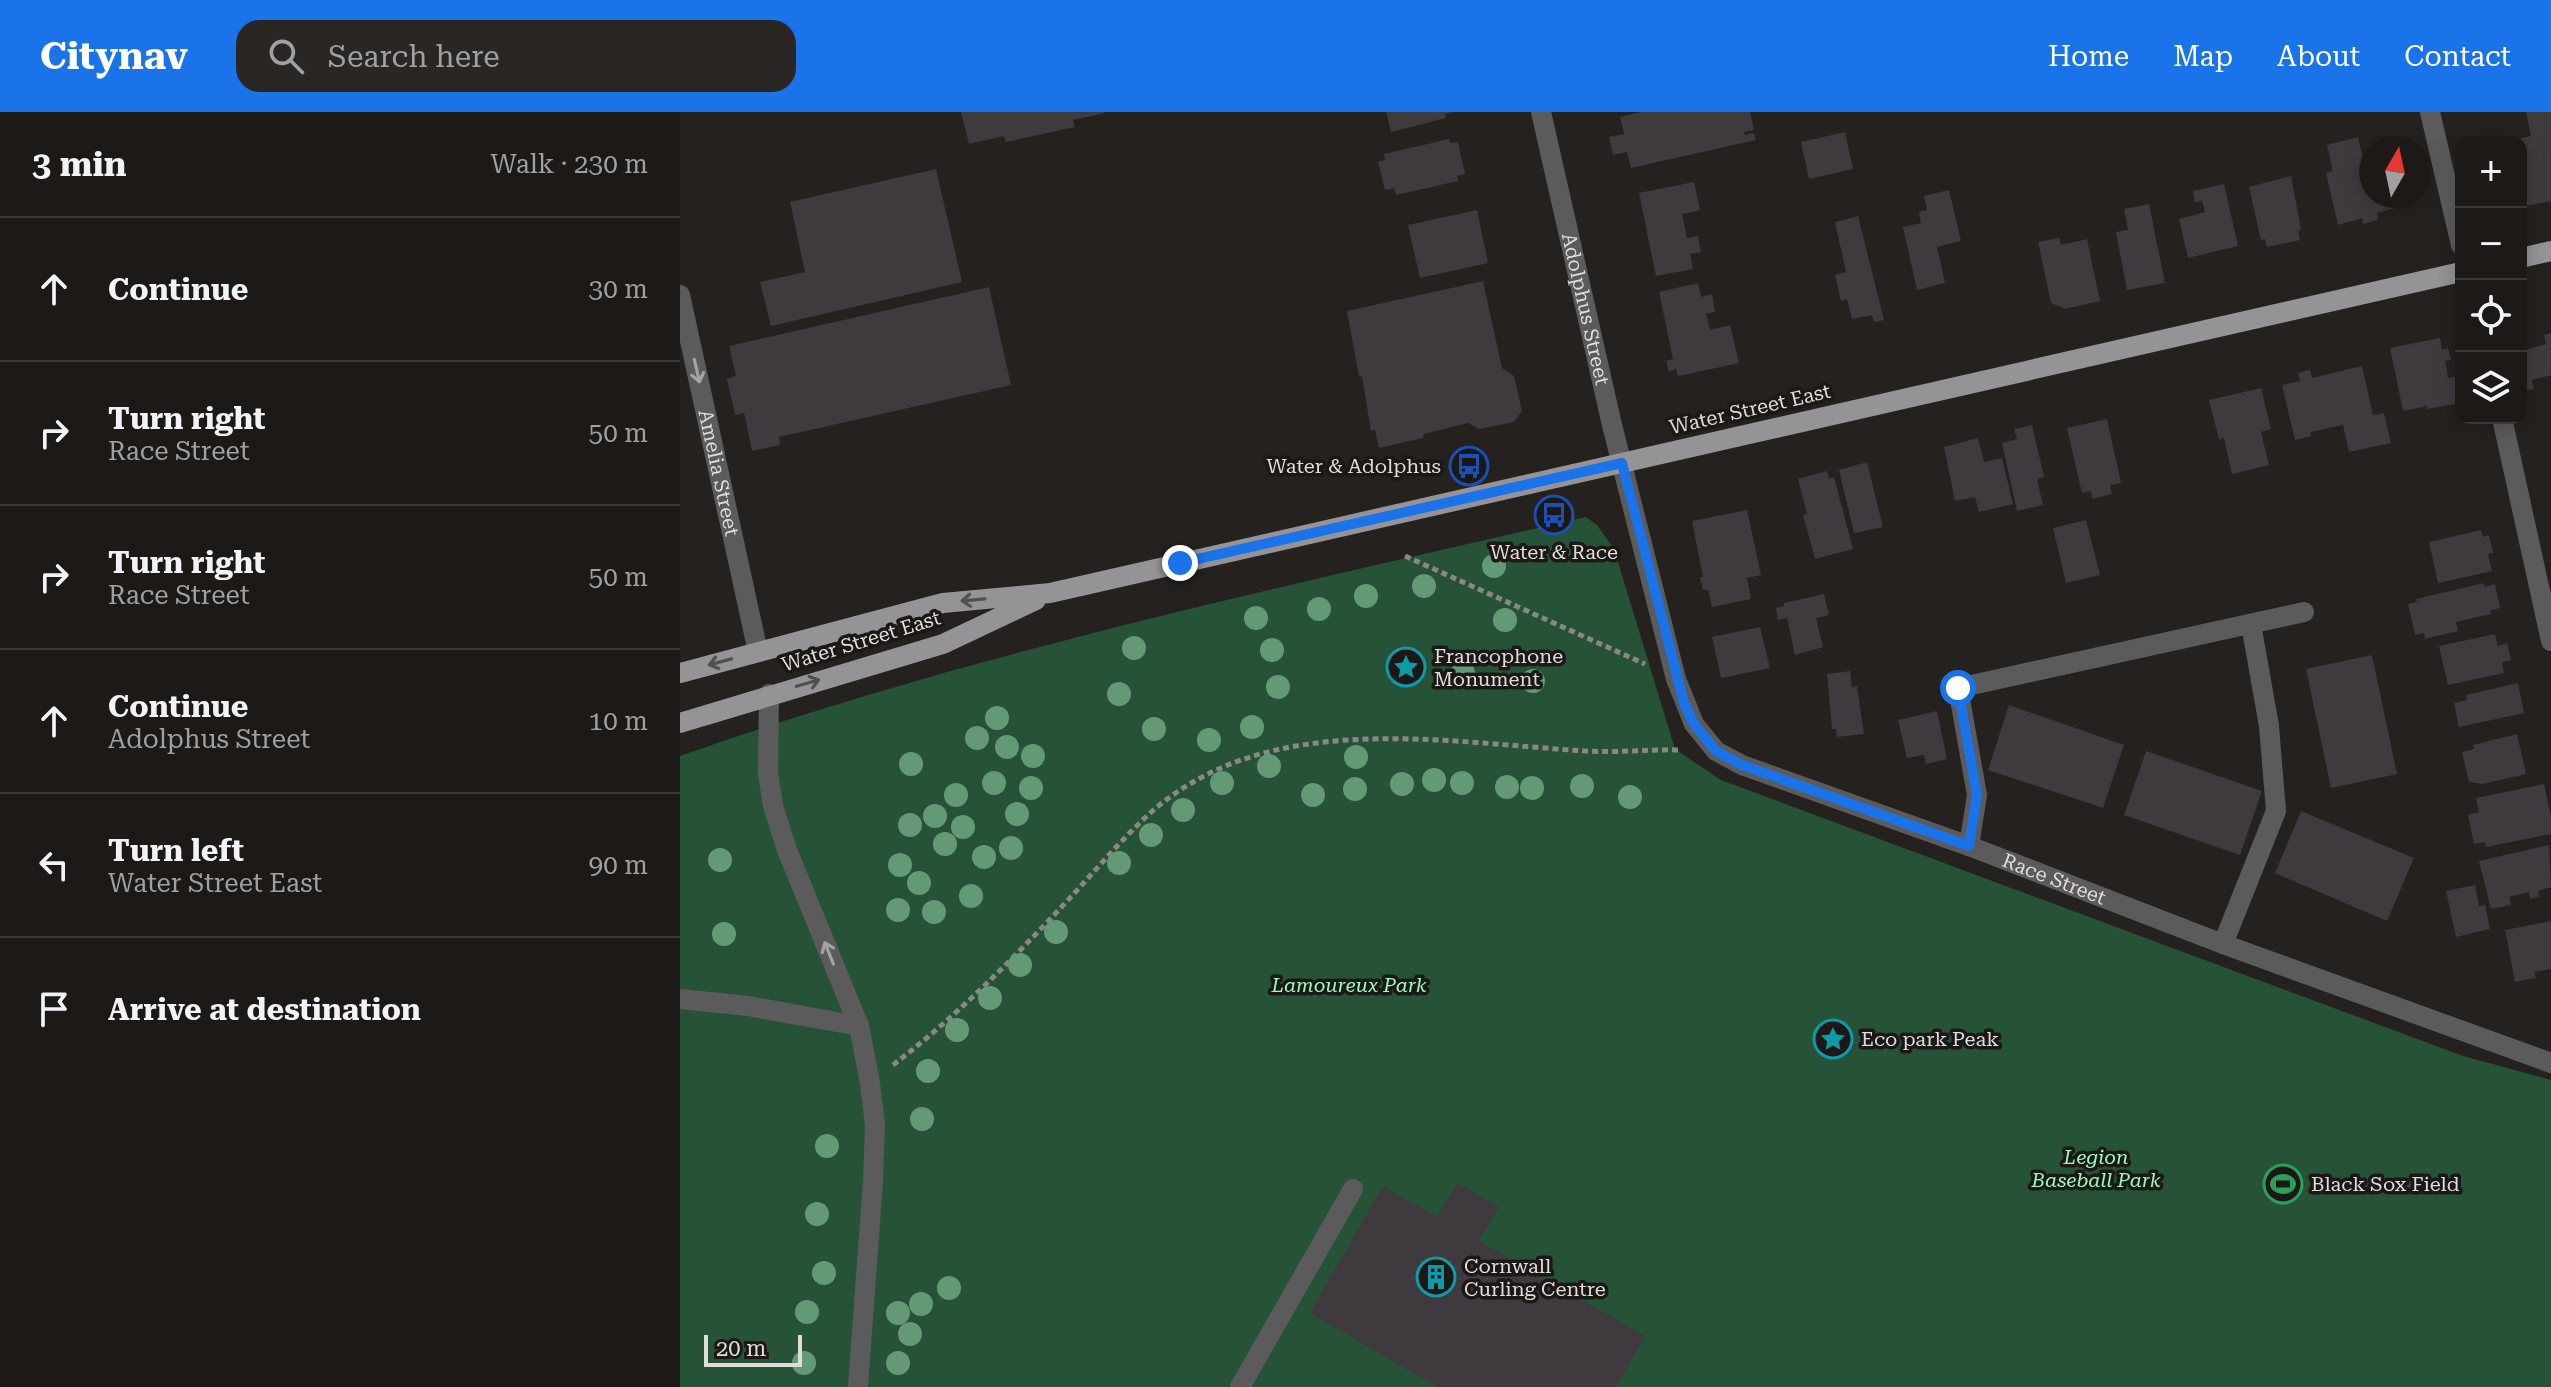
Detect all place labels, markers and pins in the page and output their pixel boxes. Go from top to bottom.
bus stop icon: Water & Adolphus [1448,445,1490,487]
place label: Water & Adolphus [1266,454,1441,478]
bus stop icon: Water & Race [1533,494,1575,536]
place label: Water & Race [1490,540,1618,564]
place label: Francophone Monument [1434,644,1563,691]
place icon: Francophone Monument [1385,646,1427,688]
place icon: Eco park Peak [1812,1018,1854,1060]
place label: Eco park Peak [1861,1027,1999,1051]
sports icon: Black Sox Field [2262,1163,2304,1205]
place label: Black Sox Field [2311,1172,2460,1196]
place label: Cornwall Curling Centre [1464,1254,1606,1301]
building icon: Cornwall Curling Centre [1415,1256,1457,1298]

